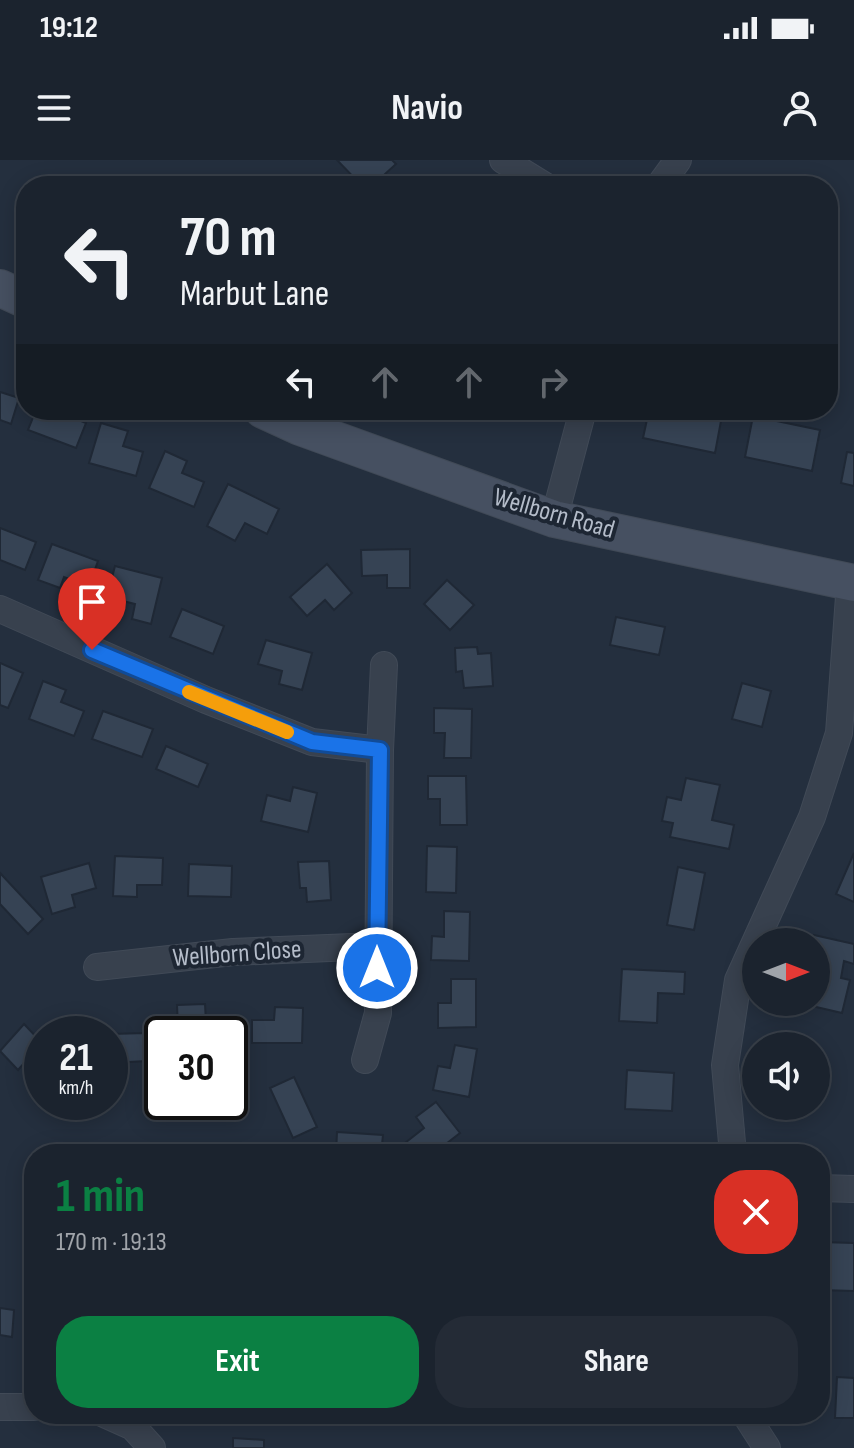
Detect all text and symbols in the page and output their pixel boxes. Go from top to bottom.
text: 19:12 [40,10,98,46]
icon: menu [32,86,76,130]
icon: person [778,86,822,130]
text: Navio [391,87,463,130]
text: 70 m [180,205,277,272]
icon: left [48,208,152,312]
text: Marbut Lane [180,273,329,316]
icon: left [279,360,323,404]
icon: ahead [363,360,407,404]
icon: ahead [447,360,491,404]
icon: right [531,360,575,404]
street label: Wellborn Road [490,482,618,546]
pin [58,568,126,650]
icon: arrive [70,580,114,624]
position arrow [335,926,419,1010]
north arrow [742,928,830,1016]
map controls [742,928,830,1120]
street label: Wellborn Close [172,934,302,974]
speed limit sign: 30 [144,1016,248,1120]
button: sound [742,1032,830,1120]
text: 21 [59,1034,93,1082]
text: km/h [59,1076,93,1100]
text: 1 min [56,1168,145,1225]
button: close [714,1170,798,1254]
text: 170 m · 19:13 [56,1227,167,1258]
button: Exit [56,1316,419,1408]
button: Share [435,1316,798,1408]

